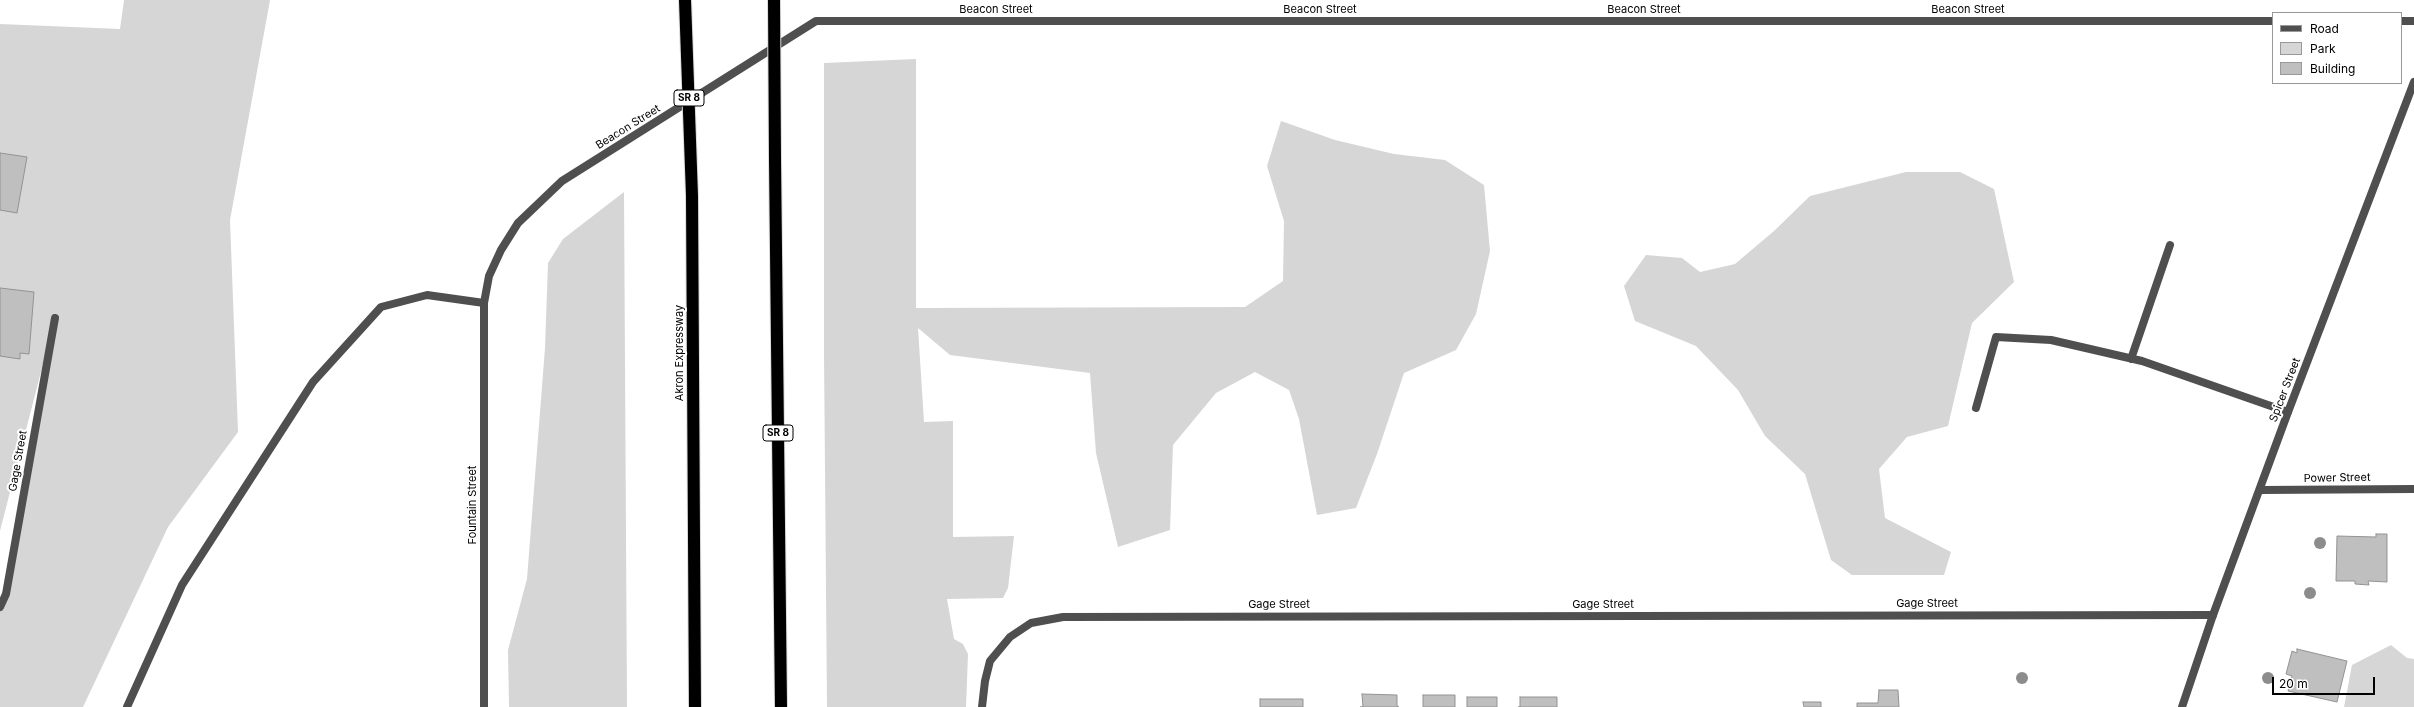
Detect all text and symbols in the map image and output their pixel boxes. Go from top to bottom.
street label: Beacon Street [959,3,1033,17]
street label: Beacon Street [1283,3,1357,17]
street label: Beacon Street [1607,3,1681,17]
street label: Beacon Street [1931,3,2005,17]
legend [2272,12,2402,84]
text: Road [2310,21,2339,36]
text: Park [2310,41,2336,56]
text: Building [2310,61,2355,76]
road number: SR 8 [674,90,704,106]
street label: Beacon Street [593,102,663,152]
street label: Akron Expressway [673,305,687,401]
street label: Spicer Street [2267,356,2303,424]
road number: SR 8 [763,425,793,441]
street label: Gage Street [6,429,30,493]
street label: Fountain Street [466,466,480,544]
street label: Power Street [2303,471,2371,485]
street label: Gage Street [1896,597,1958,611]
street label: Gage Street [1248,598,1310,612]
street label: Gage Street [1572,598,1634,612]
scale bar [2274,669,2377,695]
text: 20 m [2279,676,2308,691]

